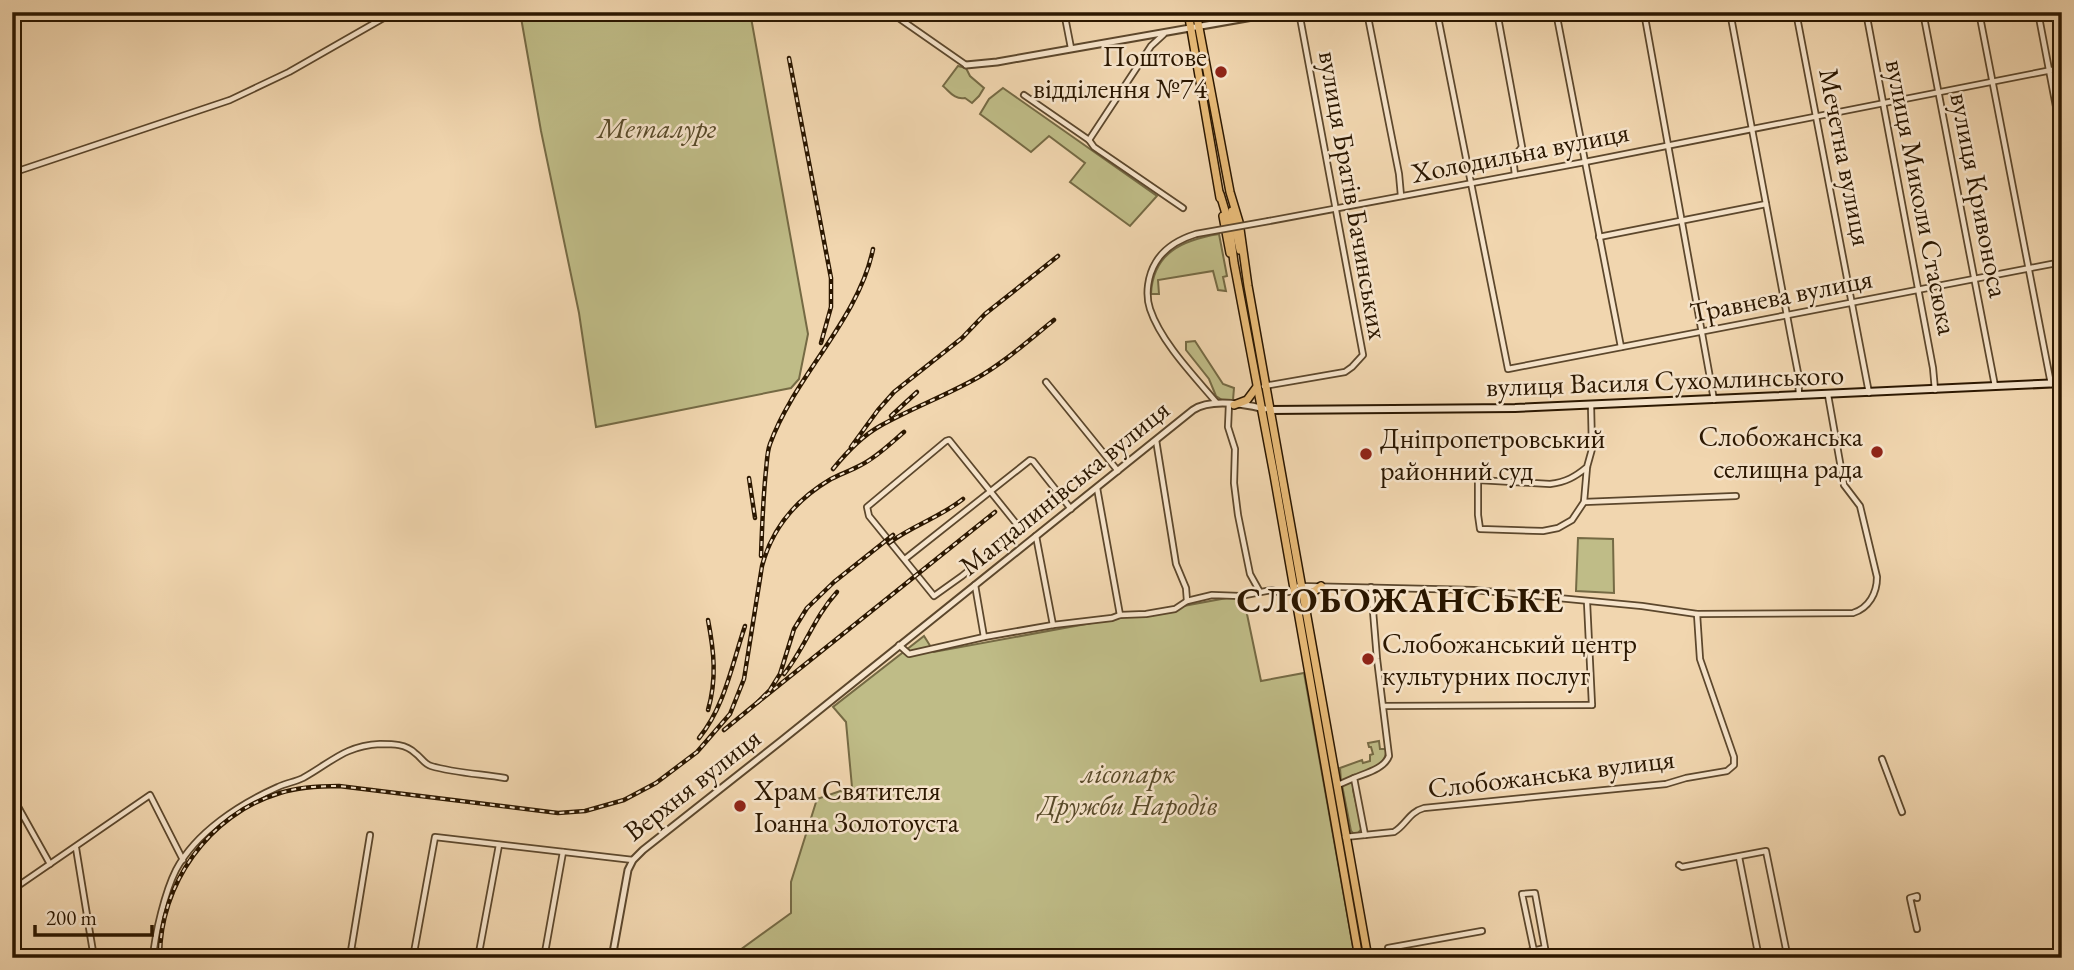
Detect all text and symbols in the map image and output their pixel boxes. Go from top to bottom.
place label: Поштове відділення №74 [1033,38,1208,106]
street label: вулиця Братів Бачинських [1311,48,1397,342]
street label: вулиця Миколи Стасюка [1878,56,1967,339]
marker: Поштове відділення №74 [1213,64,1229,80]
street label: Мечетна вулиця [1811,65,1881,249]
street label: вулиця Кривоноса [1942,90,2018,301]
park label: Металург [596,110,716,146]
street label: Холодильна вулиця [1407,113,1632,191]
street label: Травнева вулиця [1687,260,1875,330]
street label: вулиця Василя Сухомлинського [1485,356,1845,404]
street label: Магдалинівська вулиця [951,391,1177,583]
place label: Слобожанська селищна рада [1698,418,1864,486]
place label: Дніпропетровський районний суд [1380,420,1605,488]
marker: Слобожанська селищна рада [1869,444,1885,460]
marker: Дніпропетровський районний суд [1358,446,1374,462]
district label: СЛОБОЖАНСЬКЕ [1237,577,1565,622]
place label: Слобожанський центр культурних послуг [1382,625,1637,693]
marker: Слобожанський центр культурних послуг [1360,651,1376,667]
street label: Верхня вулиця [616,719,768,849]
street label: Слобожанська вулиця [1426,740,1676,806]
park label: лісопарк Дружби Народів [1036,755,1218,823]
place label: Храм Святителя Іоанна Золотоуста [753,772,960,840]
marker: Храм Святителя Іоанна Золотоуста [732,798,748,814]
scale bar [35,893,152,937]
text: 200 m [46,904,97,931]

